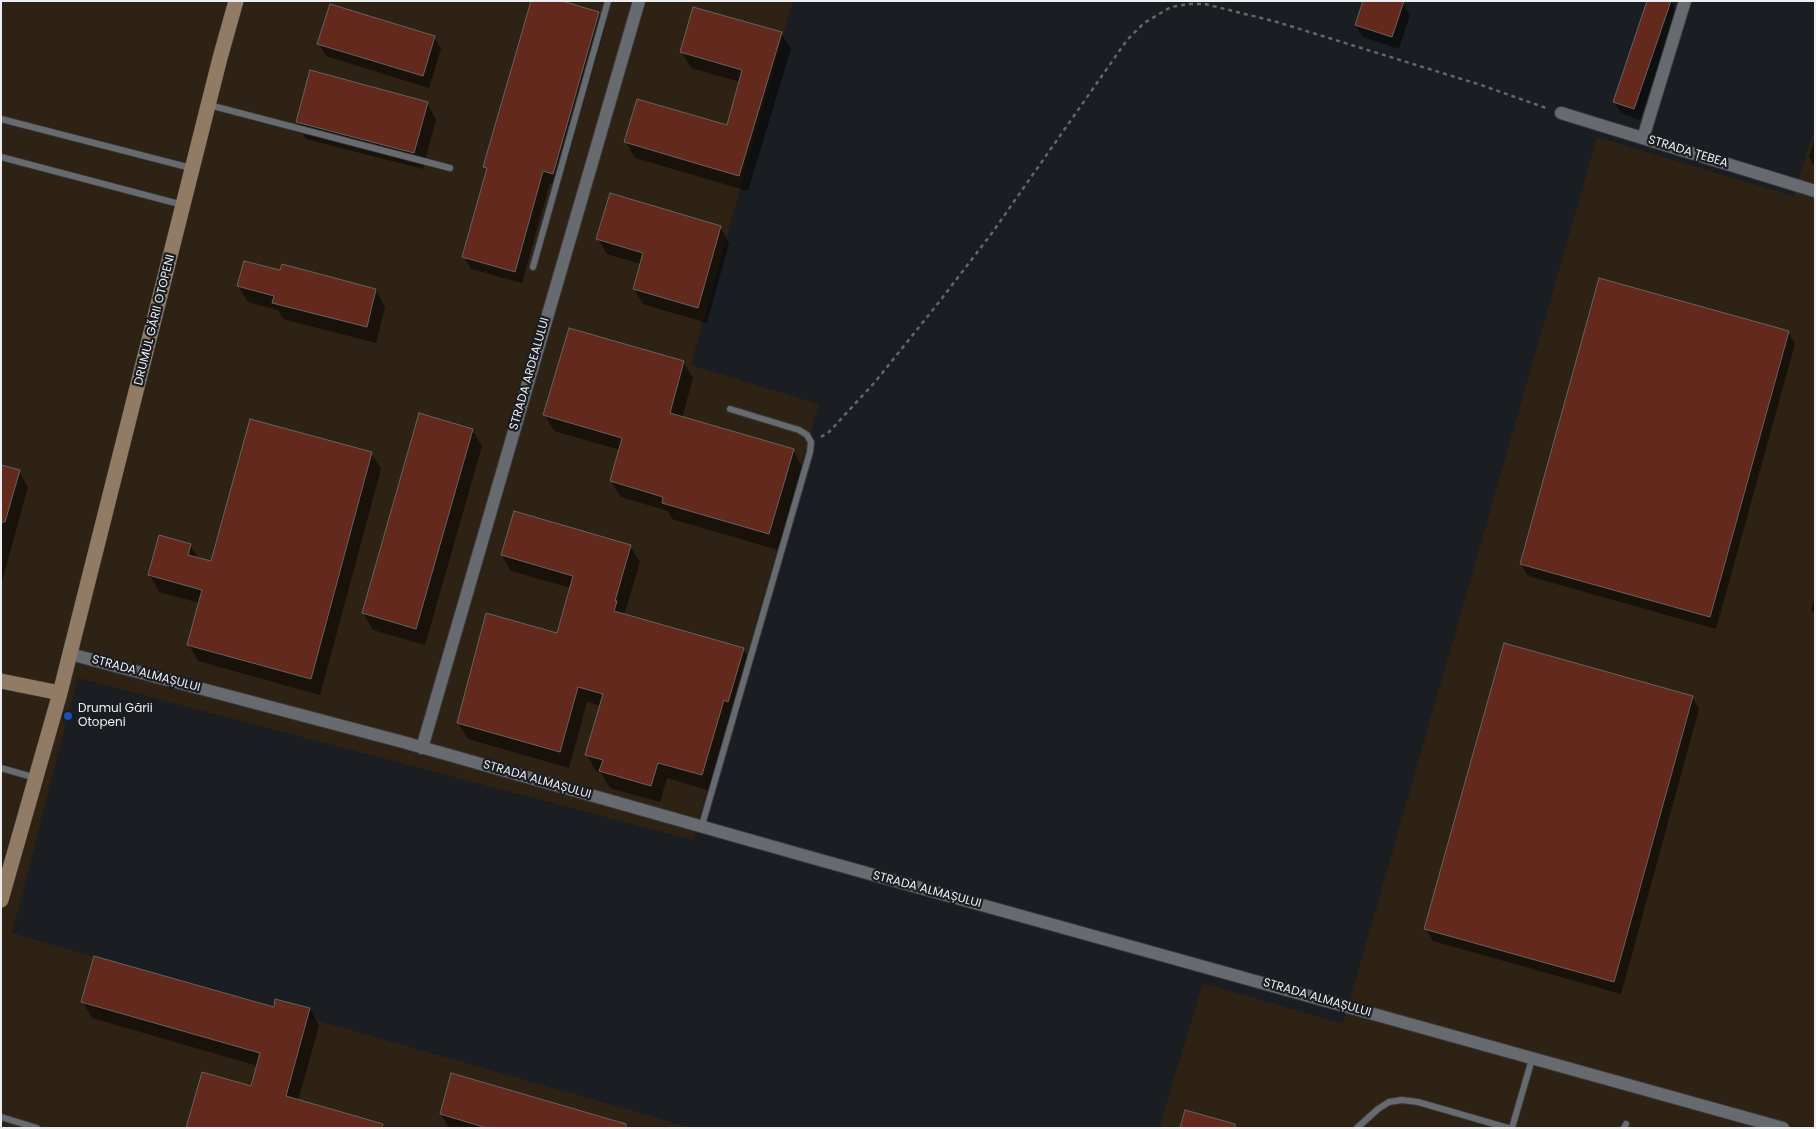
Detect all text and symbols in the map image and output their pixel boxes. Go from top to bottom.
street label: STRADA ȚEBEA [1646,133,1730,171]
street label: DRUMUL GĂRII OTOPENI [132,253,178,387]
street label: STRADA ARDEALULUI [507,316,553,432]
street label: STRADA ALMAȘULUI [90,653,202,695]
place label: Drumul Gării Otopeni [78,702,153,730]
marker: Drumul Gării Otopeni [62,710,74,722]
street label: STRADA ALMAȘULUI [481,758,593,802]
street label: STRADA ALMAȘULUI [871,869,983,911]
street label: STRADA ALMAȘULUI [1261,976,1373,1020]

